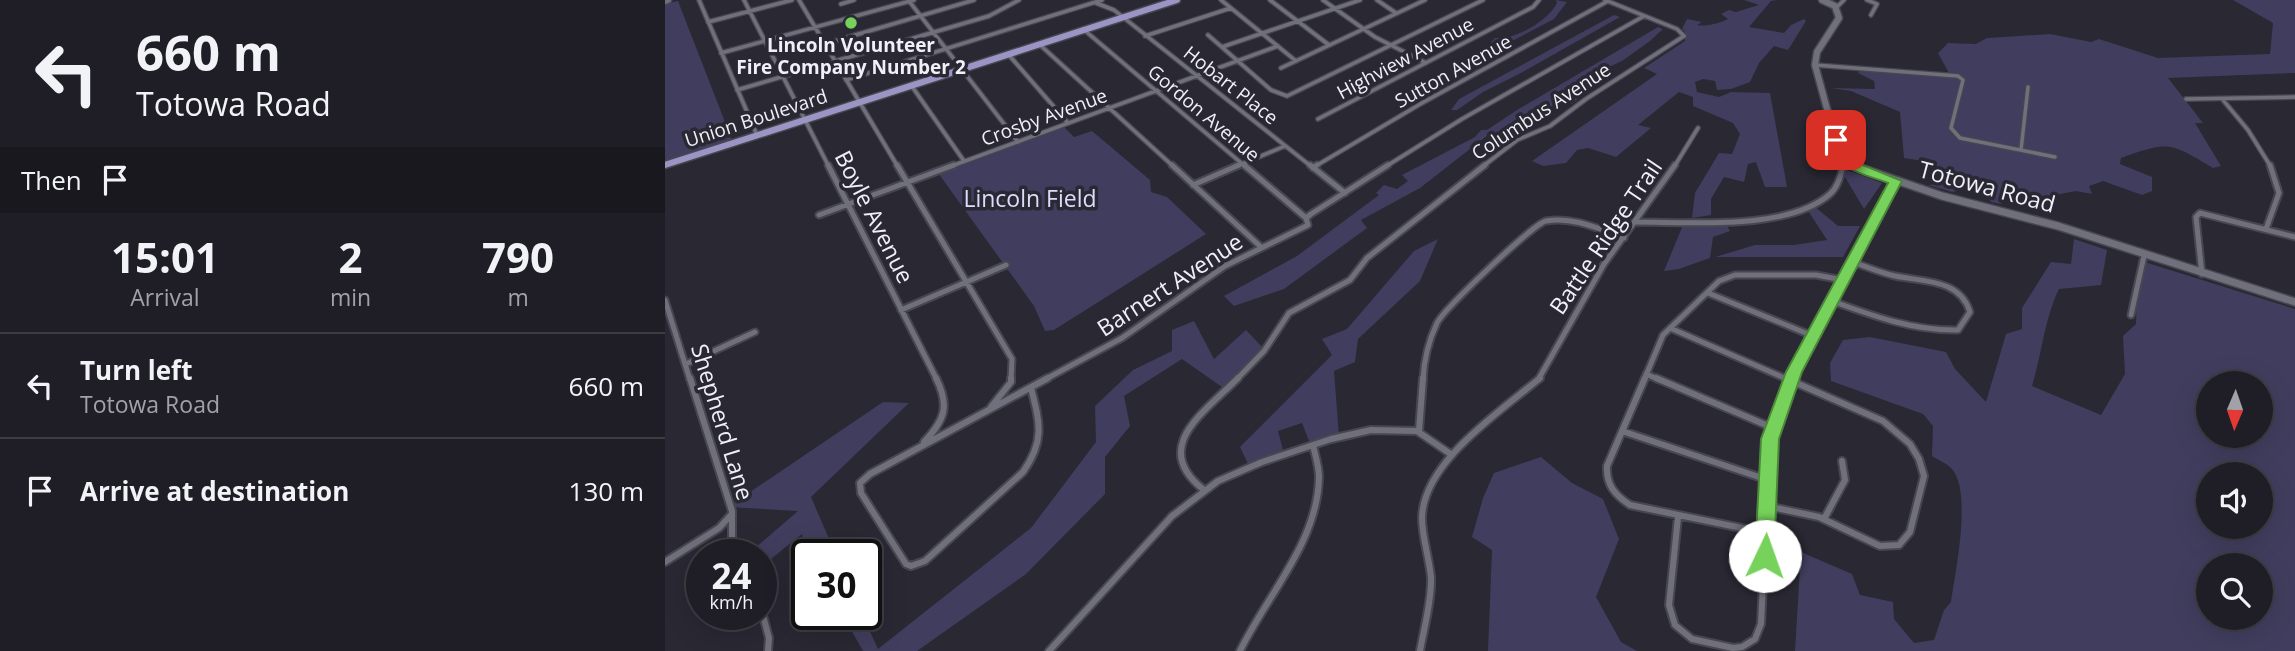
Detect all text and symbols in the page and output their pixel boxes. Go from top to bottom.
street label: Highview Avenue [1332,11,1478,105]
marker: Lincoln Volunteer Fire Company Number 2 [843,15,859,31]
text: 660 m [136,19,281,85]
icon: left [21,28,112,119]
street label: Sutton Avenue [1390,28,1516,114]
place label: Lincoln Volunteer Fire Company Number 2 [736,32,966,80]
street label: Hobart Place [1178,40,1284,130]
street label: Columbus Avenue [1466,56,1616,166]
street label: Gordon Avenue [1142,58,1266,168]
text: Totowa Road [136,82,331,125]
street label: Crosby Avenue [977,82,1111,152]
street label: Union Boulevard [681,83,831,153]
pin [1806,110,1866,170]
icon: arrive [1817,121,1855,159]
street label: Boyle Avenue [828,145,922,288]
street label: Totowa Road [1916,152,2059,220]
street label: Battle Ridge Trail [1541,153,1669,320]
icon: arrive [96,161,134,199]
text: Then [21,162,82,198]
park label: Lincoln Field [963,182,1097,214]
street label: Barnert Avenue [1090,225,1248,343]
text: 15:01 [111,228,219,285]
text: 2 [338,228,363,285]
text: 790 [482,228,554,285]
text: Arrival [130,281,200,313]
text: min [330,281,371,313]
text: m [507,281,529,313]
street label: Shepherd Lane [684,340,762,504]
text: Turn left [80,352,192,388]
icon: left [21,367,59,405]
text: 660 m [569,368,644,404]
north arrow [2196,371,2273,448]
map controls [2196,371,2273,630]
text: Totowa Road [80,388,220,420]
button: sound [2196,462,2273,539]
icon: arrive [21,472,59,510]
text: Arrive at destination [80,473,349,509]
text: 130 m [569,473,644,509]
position arrow [1728,519,1802,593]
speed limit sign: 30 [791,539,882,630]
text: 24 [711,552,752,599]
button: search [2196,553,2273,630]
text: km/h [710,590,753,614]

